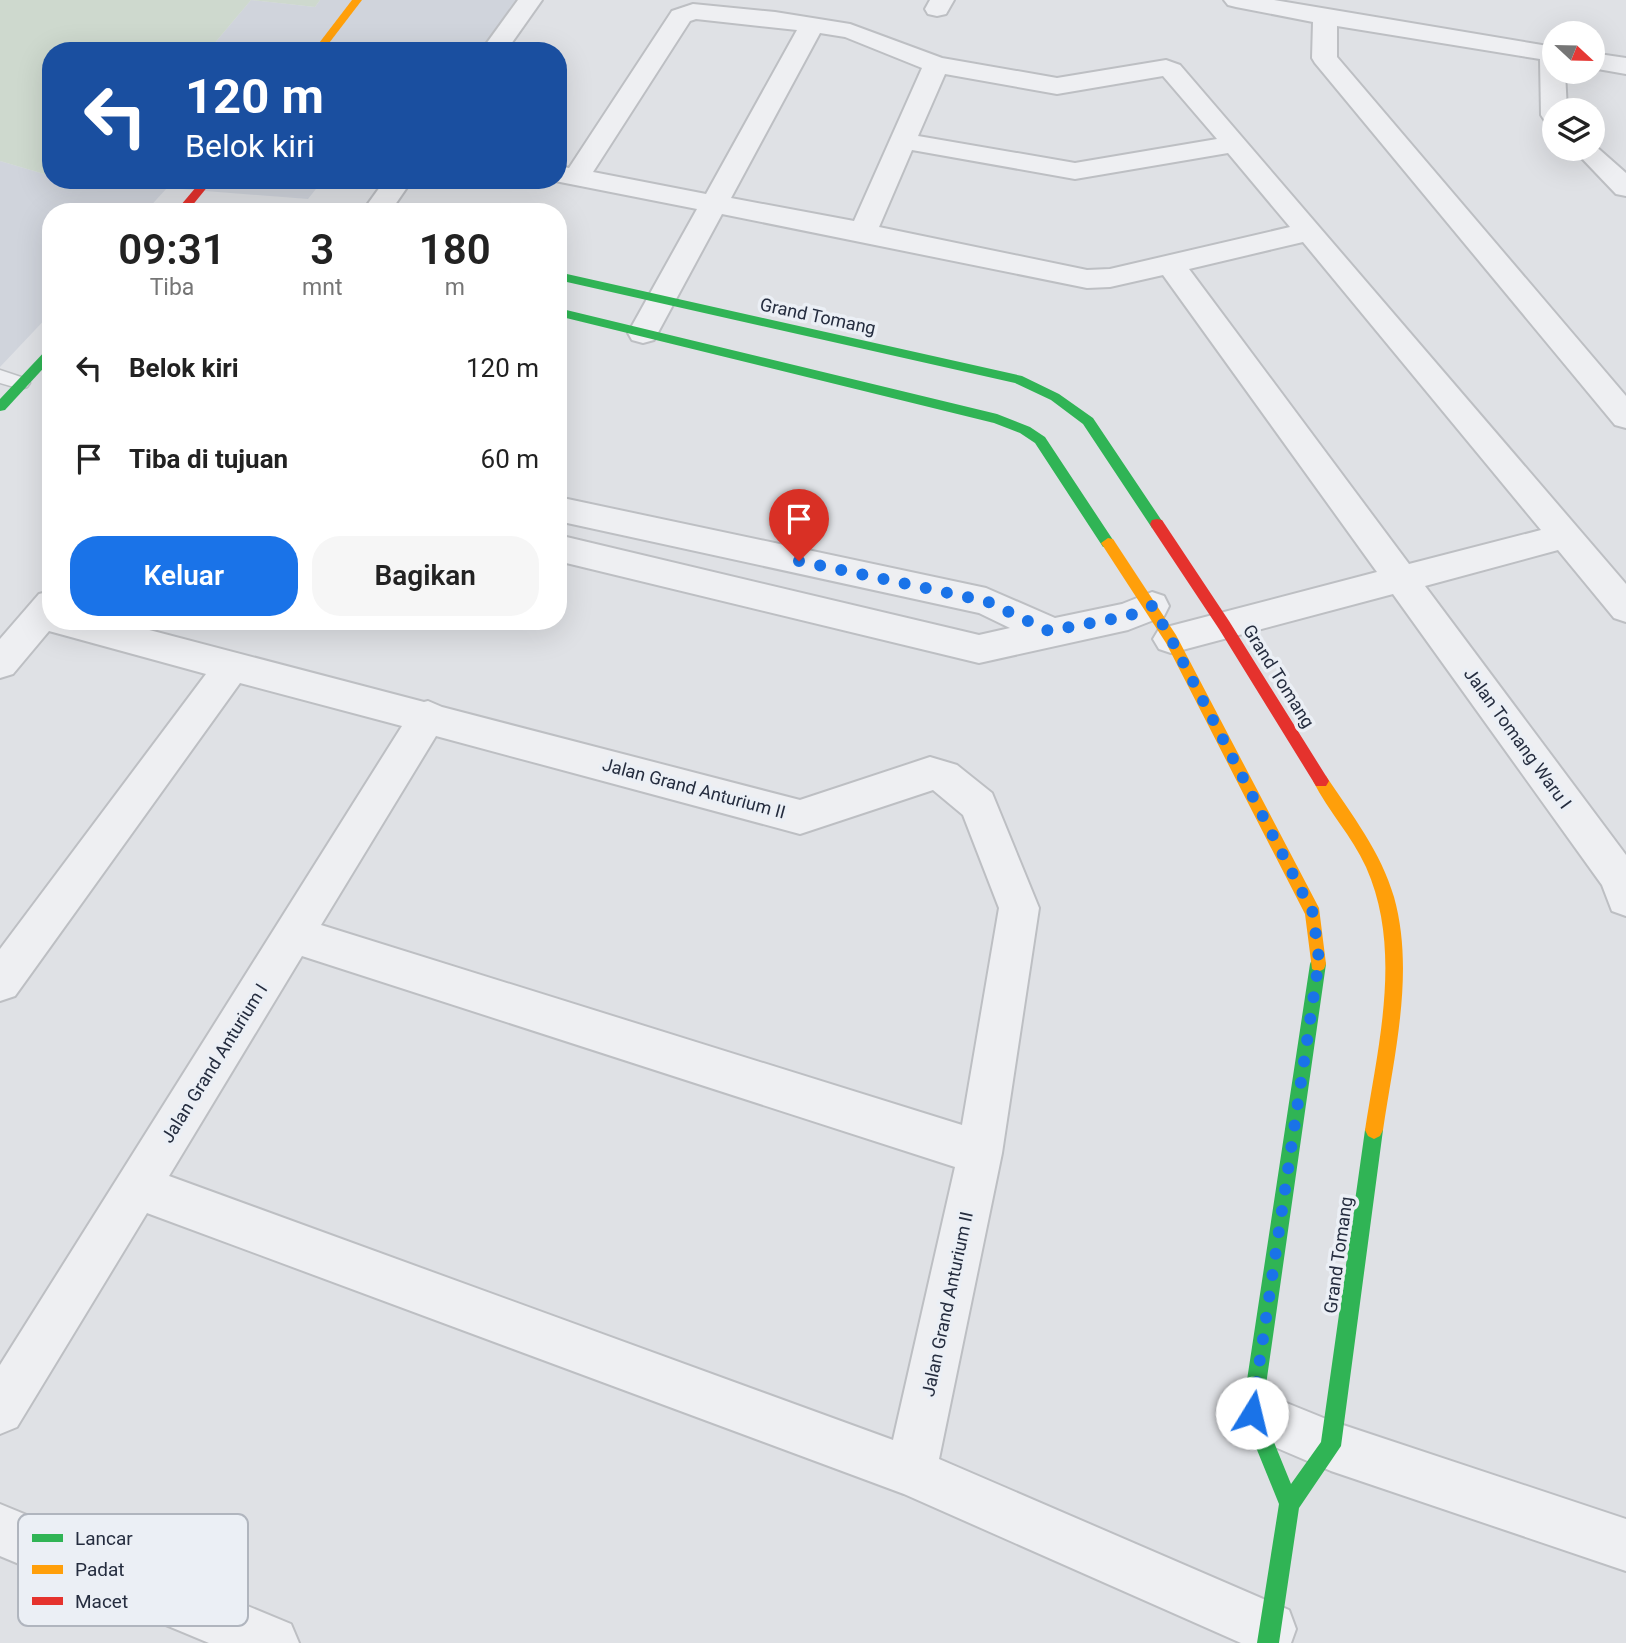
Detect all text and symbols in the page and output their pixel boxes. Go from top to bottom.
north arrow [1542,21,1605,84]
map controls [1542,21,1605,161]
text: 120 m [185,68,324,125]
icon: left [70,70,161,161]
button: layers [1542,98,1605,161]
text: Belok kiri [185,127,315,165]
text: 09:31 [118,225,226,274]
text: 3 [310,225,334,274]
text: 180 [419,225,491,274]
text: Tiba [150,274,194,301]
text: mnt [302,274,342,301]
text: m [445,274,465,301]
street label: Grand Tomang [758,293,878,339]
icon: left [70,349,108,387]
text: Belok kiri [129,353,239,383]
text: 120 m [466,353,539,383]
icon: arrive [70,440,108,478]
text: Tiba di tujuan [129,444,288,474]
text: 60 m [481,444,539,474]
pin [769,489,829,561]
icon: arrive [780,500,818,538]
button: Keluar [70,536,298,616]
button: Bagikan [312,536,539,616]
street label: Grand Tomang [1239,621,1319,731]
street label: Jalan Tomang Waru I [1460,663,1576,813]
street label: Jalan Grand Anturium II [600,753,788,823]
street label: Jalan Grand Anturium I [156,980,272,1146]
street label: Grand Tomang [1319,1195,1357,1315]
street label: Jalan Grand Anturium II [917,1210,977,1398]
position arrow [1215,1376,1289,1450]
legend [18,1514,248,1626]
text: Lancar [75,1527,133,1550]
text: Padat [75,1558,125,1581]
text: Macet [75,1590,128,1613]

